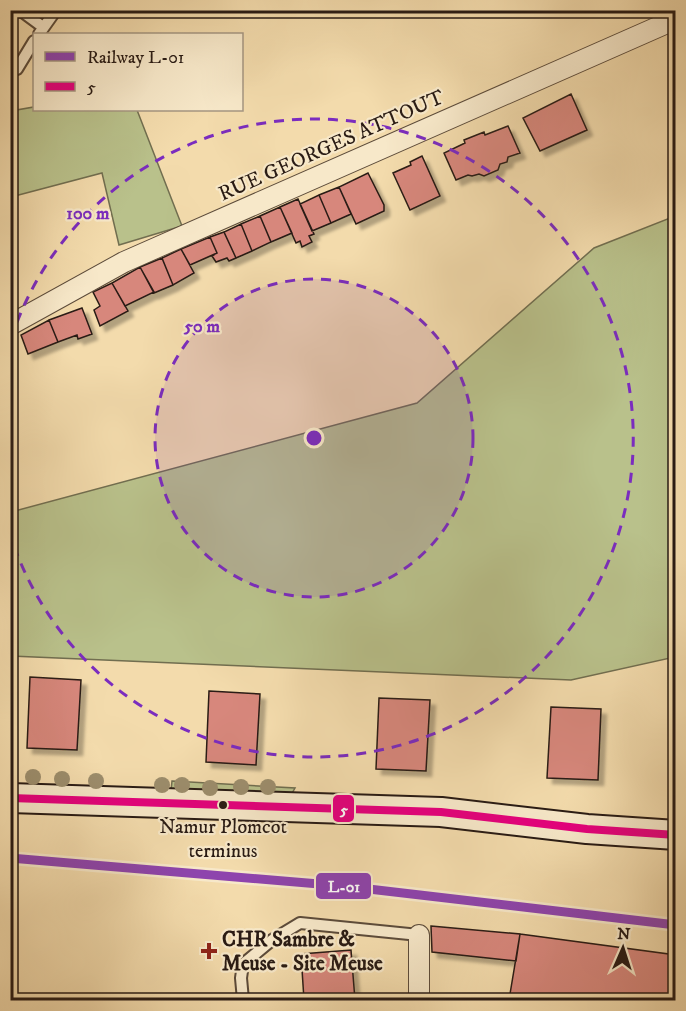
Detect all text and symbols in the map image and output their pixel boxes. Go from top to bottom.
legend [33,33,243,111]
text: Railway L-01 [87,47,184,69]
text: 5 [87,77,96,99]
street label: RUE GEORGES ATTOUT [215,84,448,207]
text: 100 m [66,203,110,225]
text: 50 m [183,316,220,338]
centre of rings [304,428,324,448]
line badge: 5 [332,794,355,823]
marker: Namur Plomcot terminus [217,799,229,811]
text: 5 [339,800,348,820]
place label: Namur Plomcot terminus [159,815,287,864]
line badge: L-01 [315,872,372,900]
text: L-01 [328,877,360,897]
north arrow [593,918,653,978]
text: N [617,924,631,944]
place label: CHR Sambre & Meuse - Site Meuse [222,927,383,977]
marker: CHR Sambre & Meuse - Site Meuse [200,942,218,960]

